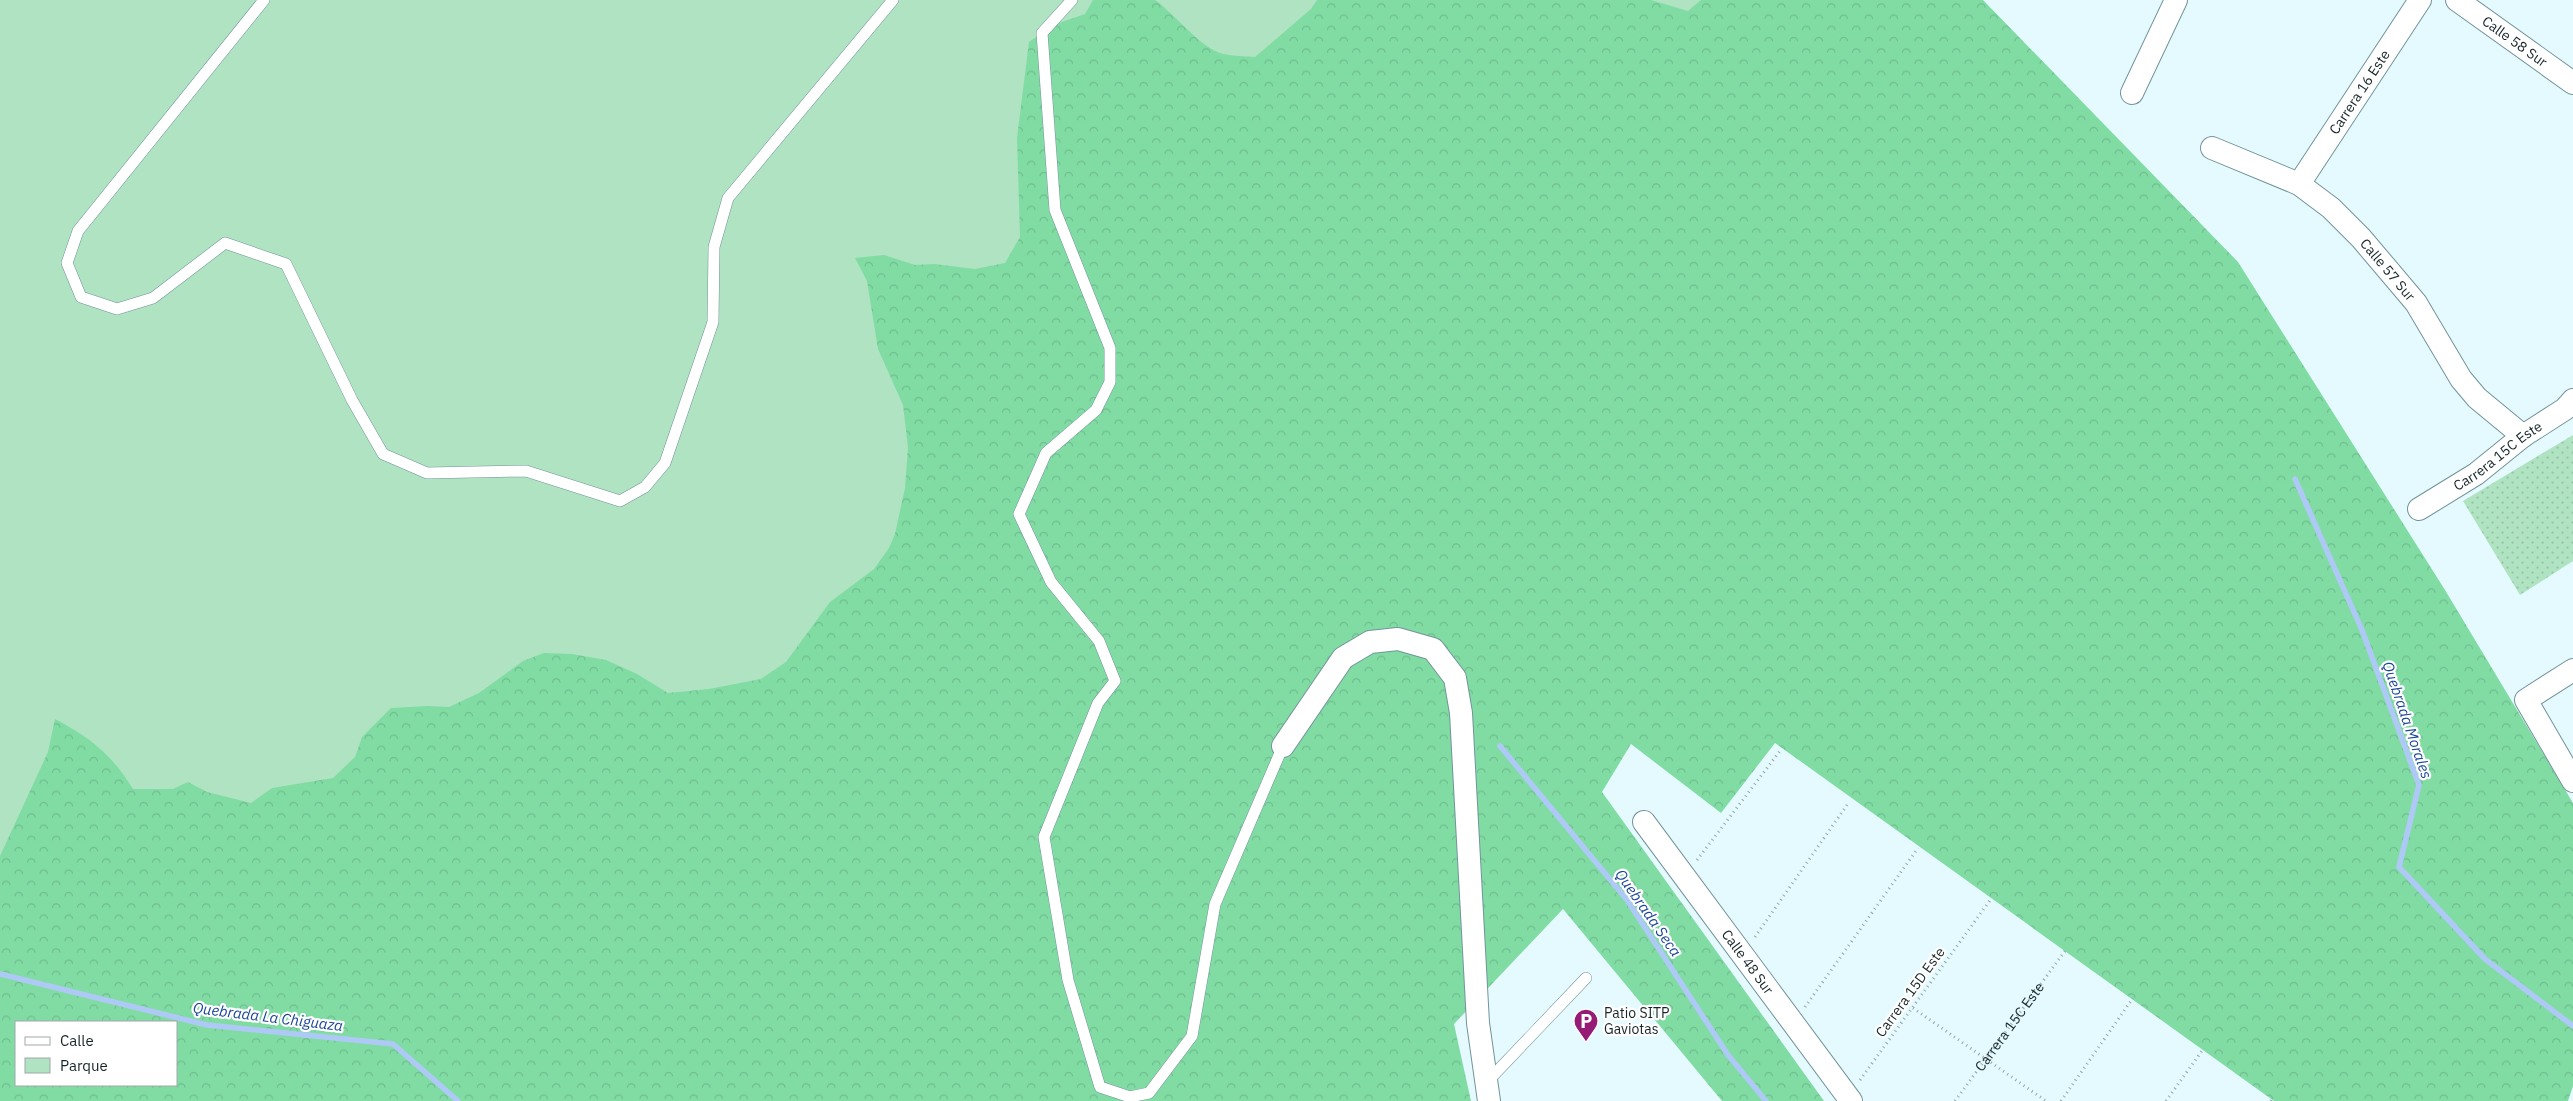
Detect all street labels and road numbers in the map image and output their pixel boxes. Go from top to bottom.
street label: Calle 58 Sur [2479,12,2551,71]
street label: Carrera 16 Este [2325,46,2394,138]
street label: Calle 57 Sur [2356,235,2419,304]
street label: Carrera 15C Este [2450,417,2546,495]
street label: Calle 48 Sur [1718,926,1778,998]
street label: Carrera 15D Este [1871,943,1949,1041]
street label: Carrera 15C Este [1971,978,2048,1075]

